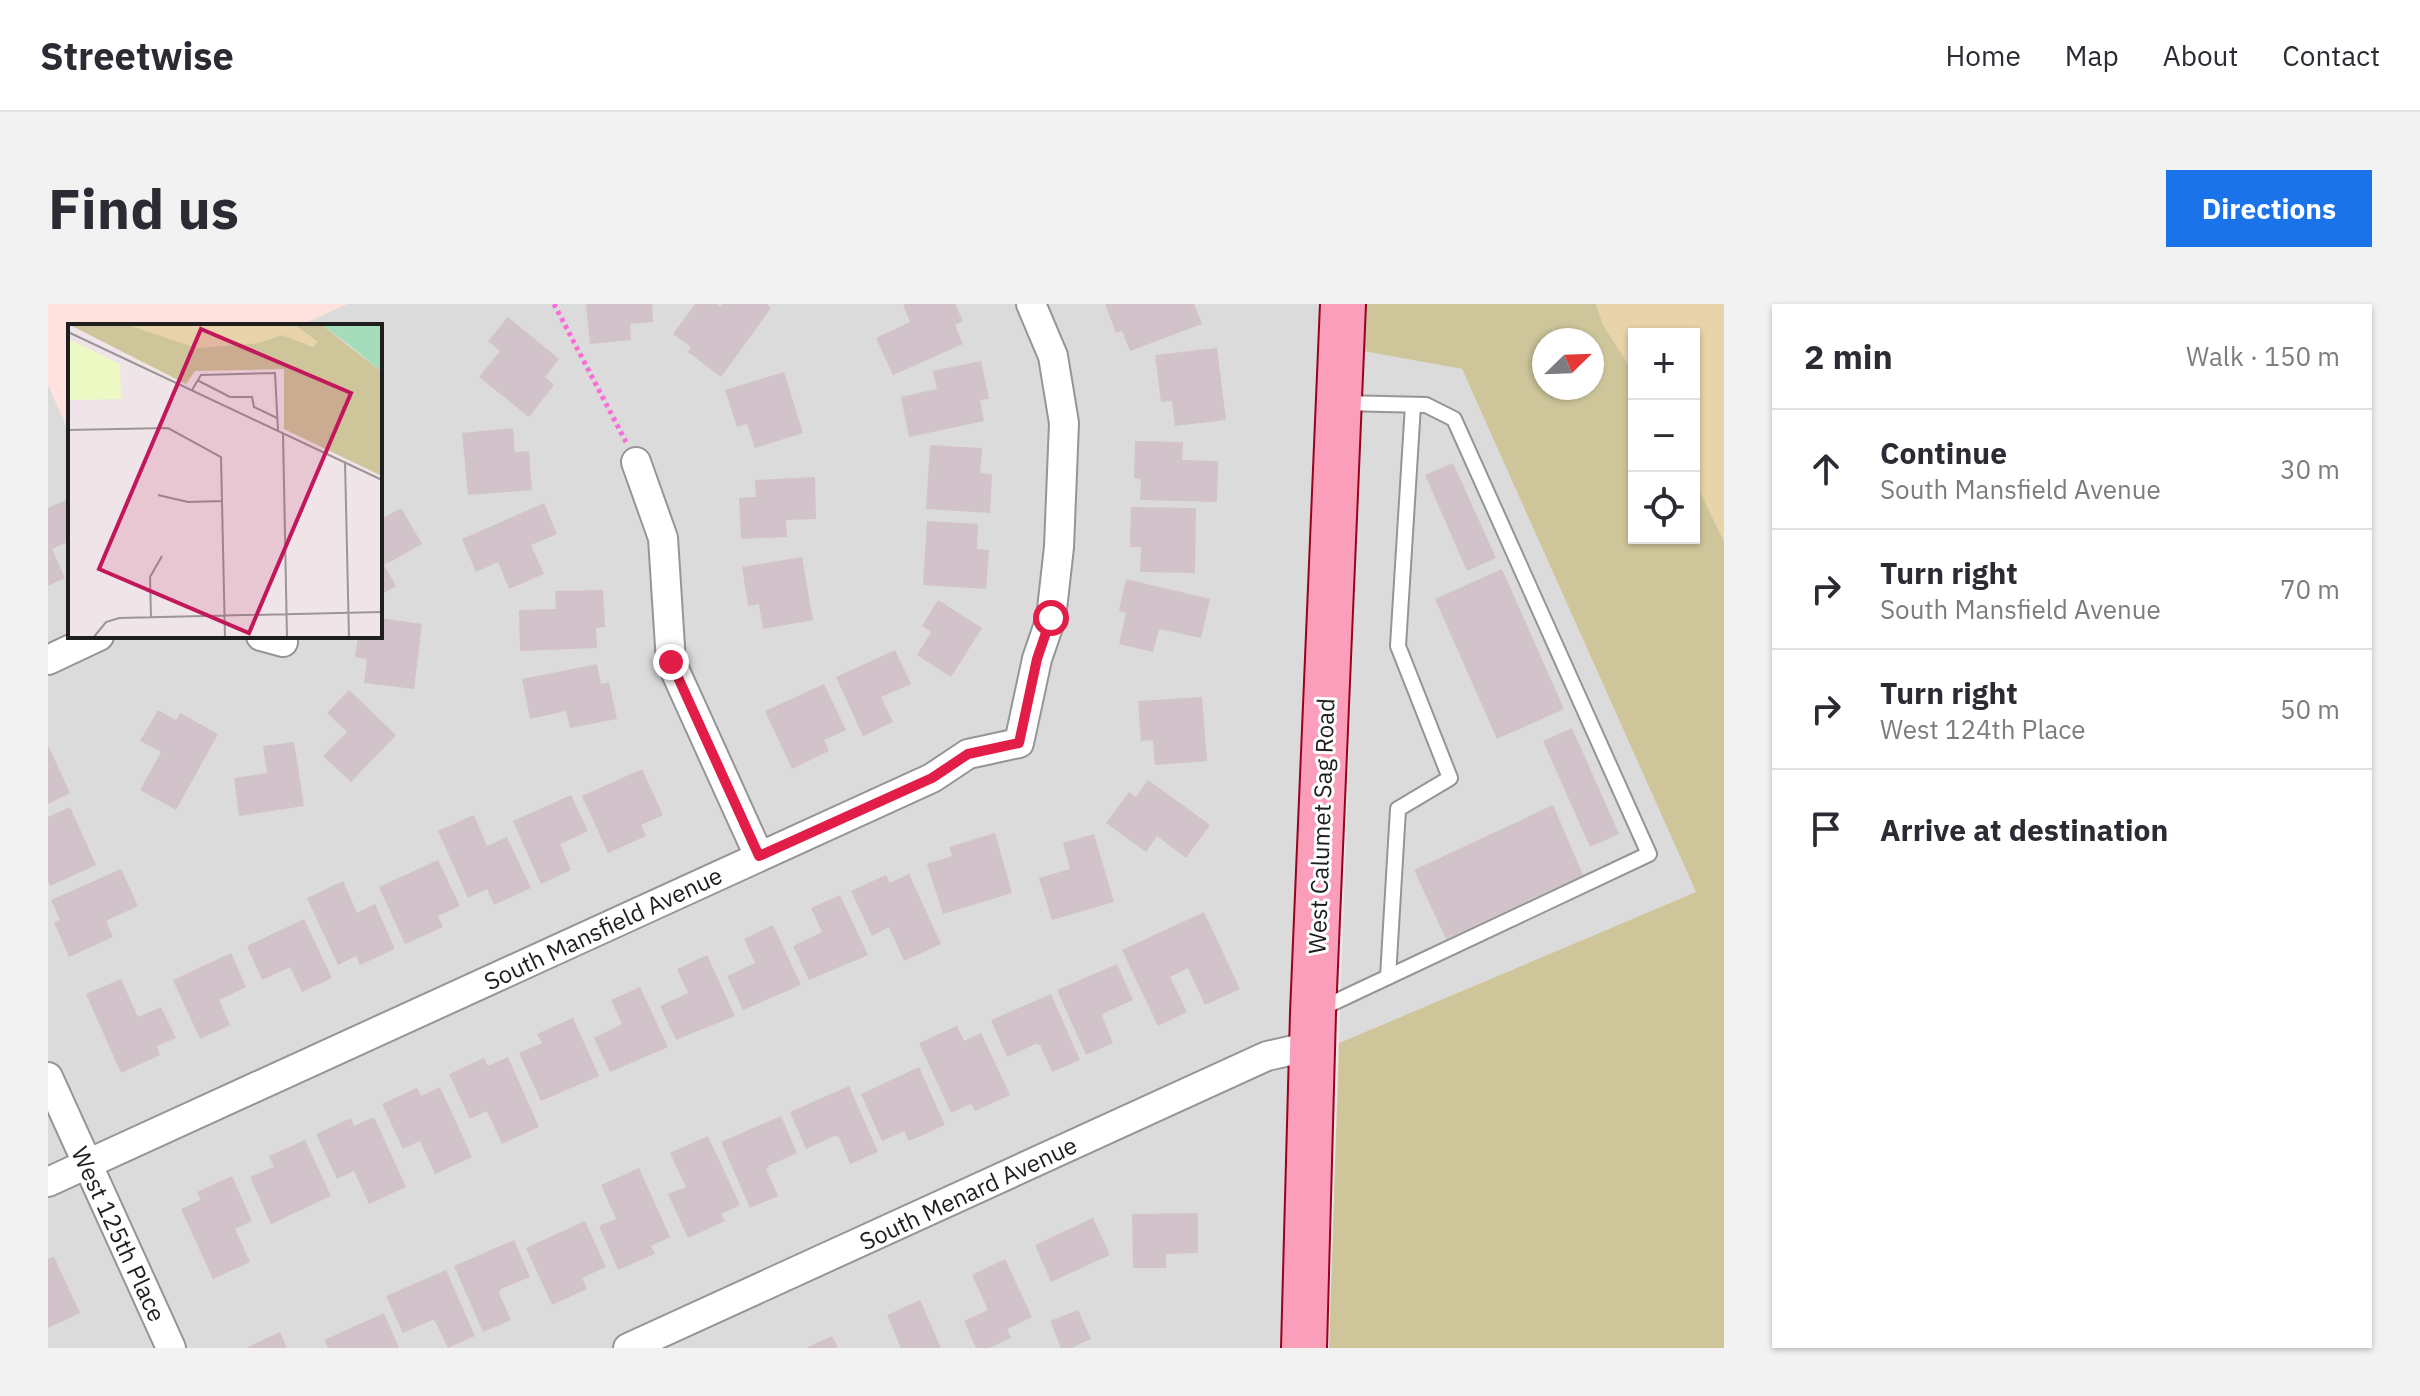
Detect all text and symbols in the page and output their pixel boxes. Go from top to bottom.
text: Streetwise [40,31,234,80]
text: Home [1945,37,2021,74]
text: Map [2065,37,2119,74]
text: About [2163,37,2238,74]
text: Contact [2282,37,2380,74]
button: Directions [2166,170,2372,247]
text: Find us [48,172,239,244]
inset map [68,324,382,638]
north arrow [1532,328,1604,400]
map controls [1628,328,1700,544]
button: + [1628,328,1700,400]
text: 2 min [1804,334,1893,378]
text: Walk · 150 m [2186,339,2340,373]
button: − [1628,400,1700,472]
text: Continue [1880,433,2007,472]
icon: ahead [1804,447,1848,491]
text: 30 m [2280,452,2340,486]
button: locate [1628,472,1700,544]
text: South Mansfield Avenue [1880,472,2161,506]
text: Turn right [1880,553,2018,592]
icon: right [1804,567,1848,611]
text: 70 m [2280,572,2340,606]
text: South Mansfield Avenue [1880,592,2161,626]
route start [1033,600,1069,636]
route end [653,644,689,680]
text: Turn right [1880,673,2018,712]
icon: right [1804,687,1848,731]
text: 50 m [2280,692,2340,726]
street label: West Calumet Sag Road [1301,697,1341,955]
text: West 124th Place [1880,712,2086,746]
icon: arrive [1804,807,1848,851]
text: Arrive at destination [1880,810,2168,849]
street label: South Mansfield Avenue [479,859,727,997]
street label: South Menard Avenue [854,1129,1082,1257]
street label: West 125th Place [64,1141,174,1327]

